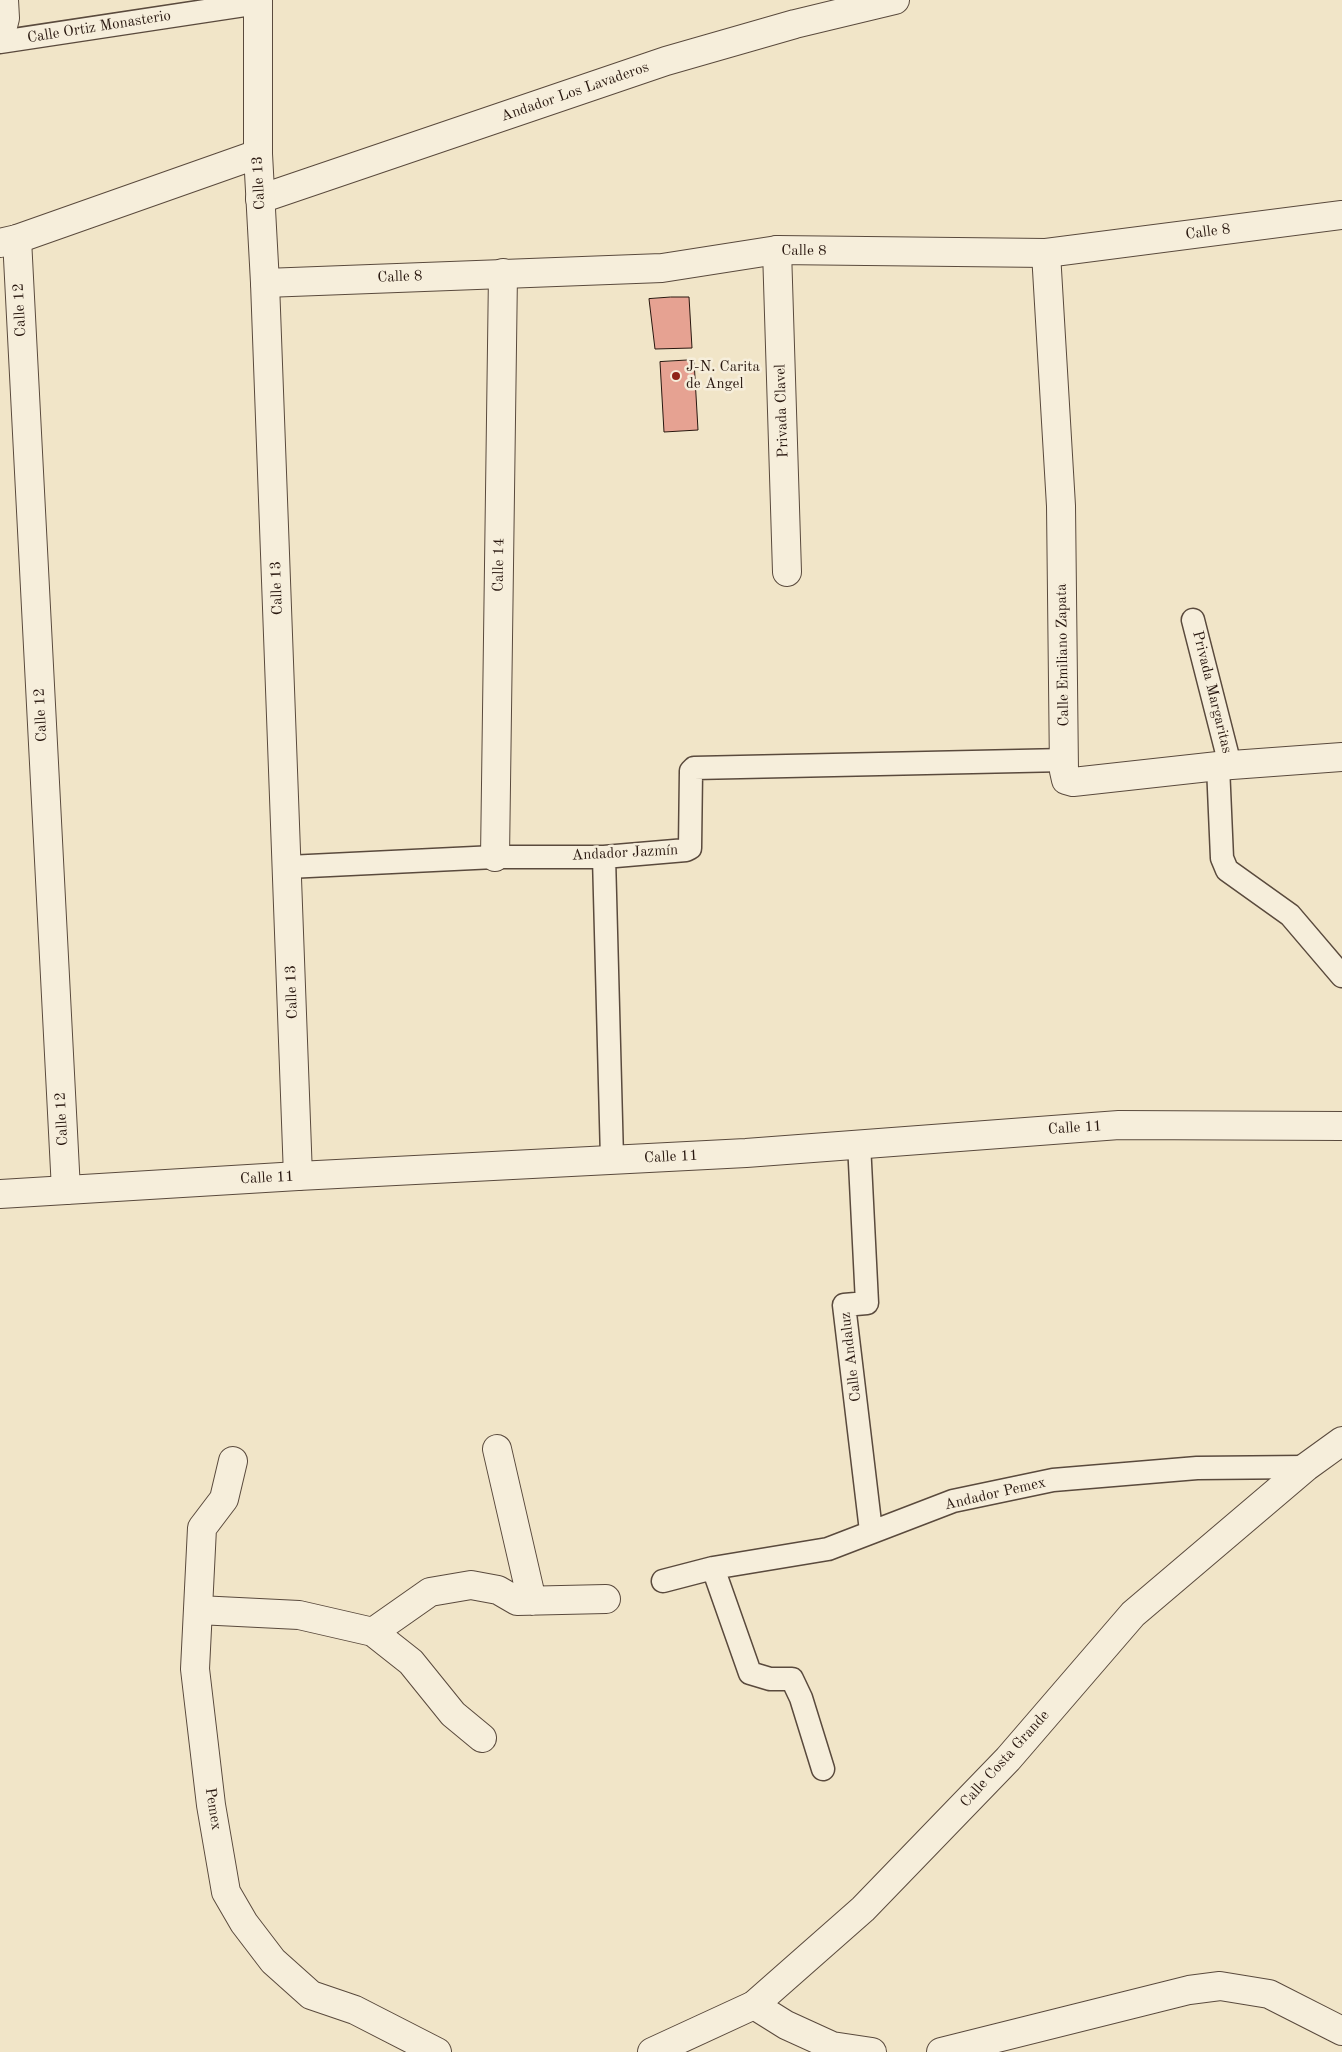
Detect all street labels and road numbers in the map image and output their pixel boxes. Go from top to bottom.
street label: Calle Ortiz Monasterio [26,7,172,47]
street label: Andador Los Lavaderos [499,58,651,126]
street label: Calle 13 [249,156,269,210]
street label: Calle 8 [1184,220,1232,244]
street label: Calle 8 [781,242,827,260]
street label: Calle 8 [377,267,423,287]
street label: Calle 12 [10,283,30,337]
street label: Privada Clavel [771,364,793,458]
street label: Calle 14 [490,538,508,592]
street label: Calle 13 [267,561,287,615]
street label: Calle Emiliano Zapata [1053,583,1073,727]
street label: Privada Margaritas [1188,629,1236,755]
street label: Calle 12 [31,688,51,742]
street label: Andador Jazmín [571,841,679,865]
street label: Calle 13 [282,965,302,1019]
street label: Calle 12 [52,1092,72,1146]
street label: Calle 11 [1047,1117,1103,1139]
street label: Calle 11 [644,1147,698,1167]
street label: Calle 11 [240,1168,294,1188]
street label: Calle Andaluz [837,1311,865,1403]
street label: Andador Pemex [943,1474,1047,1514]
street label: Calle Costa Grande [957,1707,1053,1811]
street label: Pemex [201,1786,225,1832]

